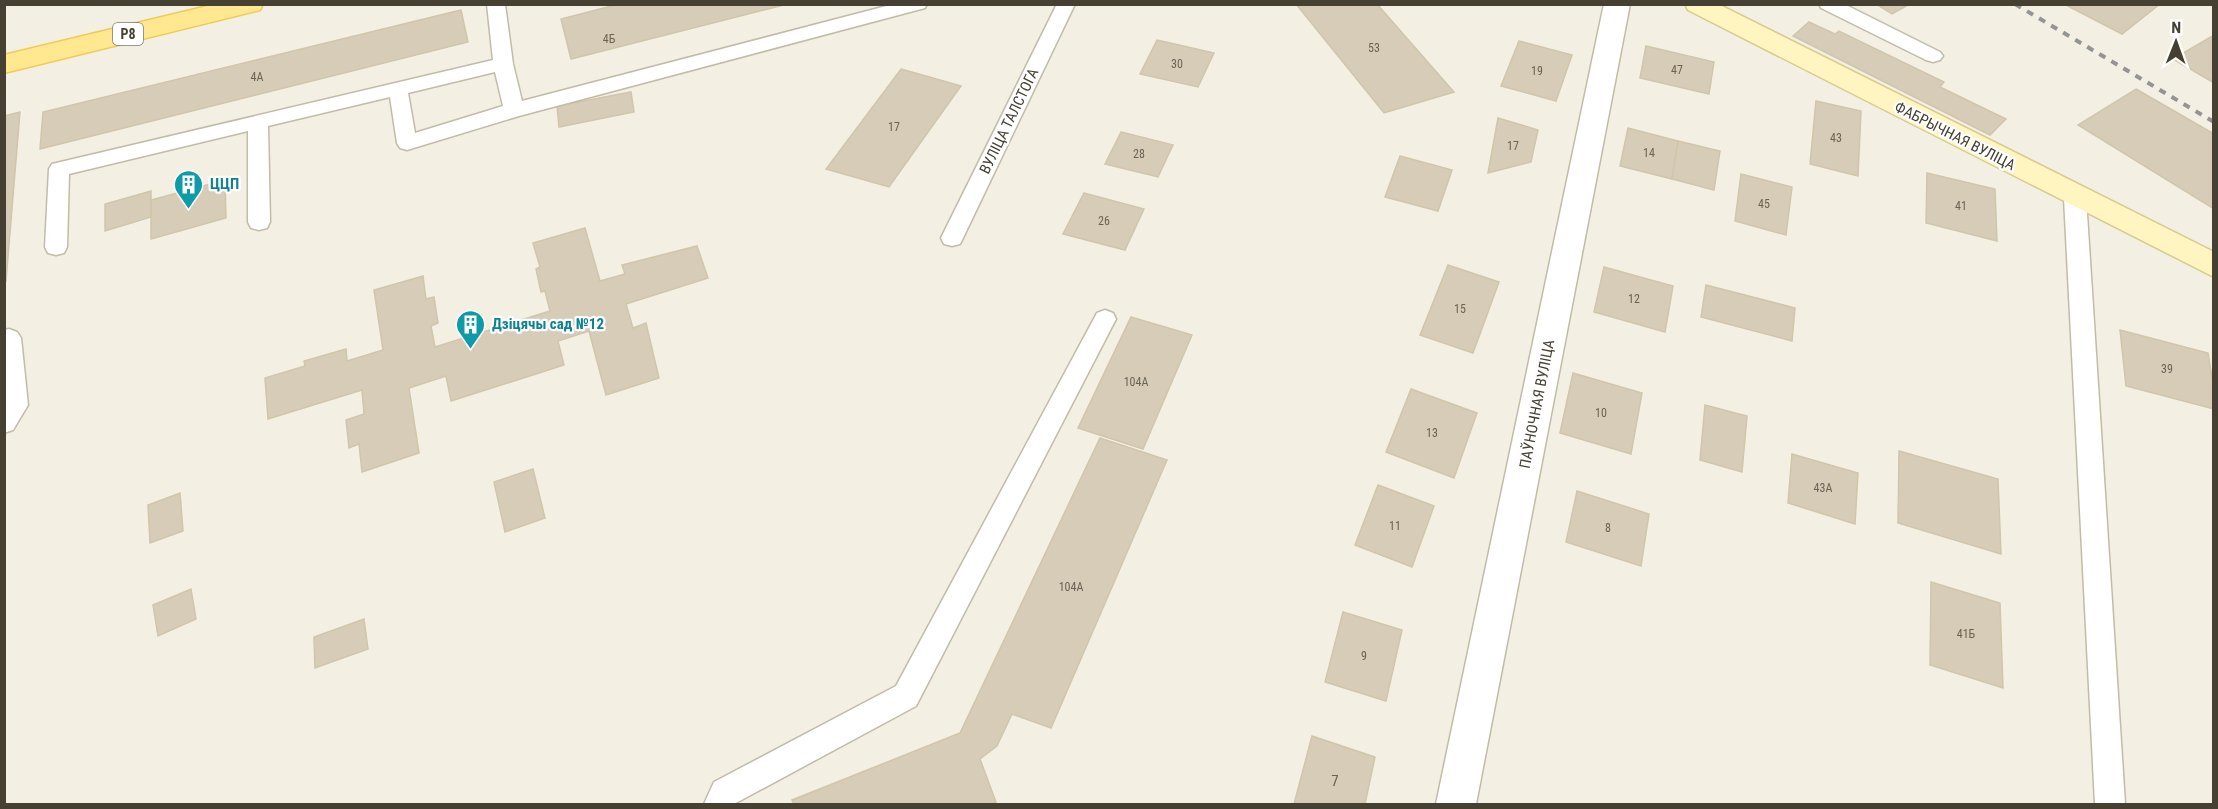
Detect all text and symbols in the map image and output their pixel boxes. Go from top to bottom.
north arrow [2146,12,2206,72]
text: N [2171,18,2181,37]
road number: Р8 [113,23,143,45]
house number: 4Б [603,32,616,46]
house number: 53 [1368,41,1380,55]
house number: 30 [1171,57,1183,71]
house number: 47 [1671,63,1683,77]
house number: 19 [1531,64,1543,78]
street label: ВУЛІЦА ТАЛСТОГА [976,65,1042,177]
house number: 4А [251,70,264,84]
street label: ФАБРЫЧНАЯ ВУЛІЦА [1892,98,2019,174]
house number: 17 [888,120,900,134]
house number: 43 [1830,131,1842,145]
house number: 17 [1507,139,1519,153]
house number: 14 [1643,146,1655,160]
house number: 28 [1133,147,1145,161]
building icon: ЦЦП [173,168,205,210]
place label: ЦЦП [210,175,239,193]
house number: 45 [1758,197,1770,211]
house number: 41 [1955,199,1967,213]
house number: 26 [1098,214,1110,228]
house number: 12 [1628,292,1640,306]
house number: 15 [1454,302,1466,316]
building icon: Дзіцячы сад №12 [455,308,487,350]
place label: Дзіцячы сад №12 [492,315,604,333]
street label: ПАЎНОЧНАЯ ВУЛІЦА [1516,338,1558,470]
house number: 39 [2161,362,2173,376]
house number: 104А [1124,375,1148,389]
house number: 10 [1595,406,1607,420]
house number: 13 [1426,426,1438,440]
house number: 43А [1814,481,1832,495]
house number: 11 [1389,519,1401,533]
house number: 8 [1605,521,1611,535]
house number: 104А [1059,580,1083,594]
house number: 41Б [1957,627,1976,641]
house number: 9 [1361,649,1367,663]
house number: 7 [1331,772,1339,790]

